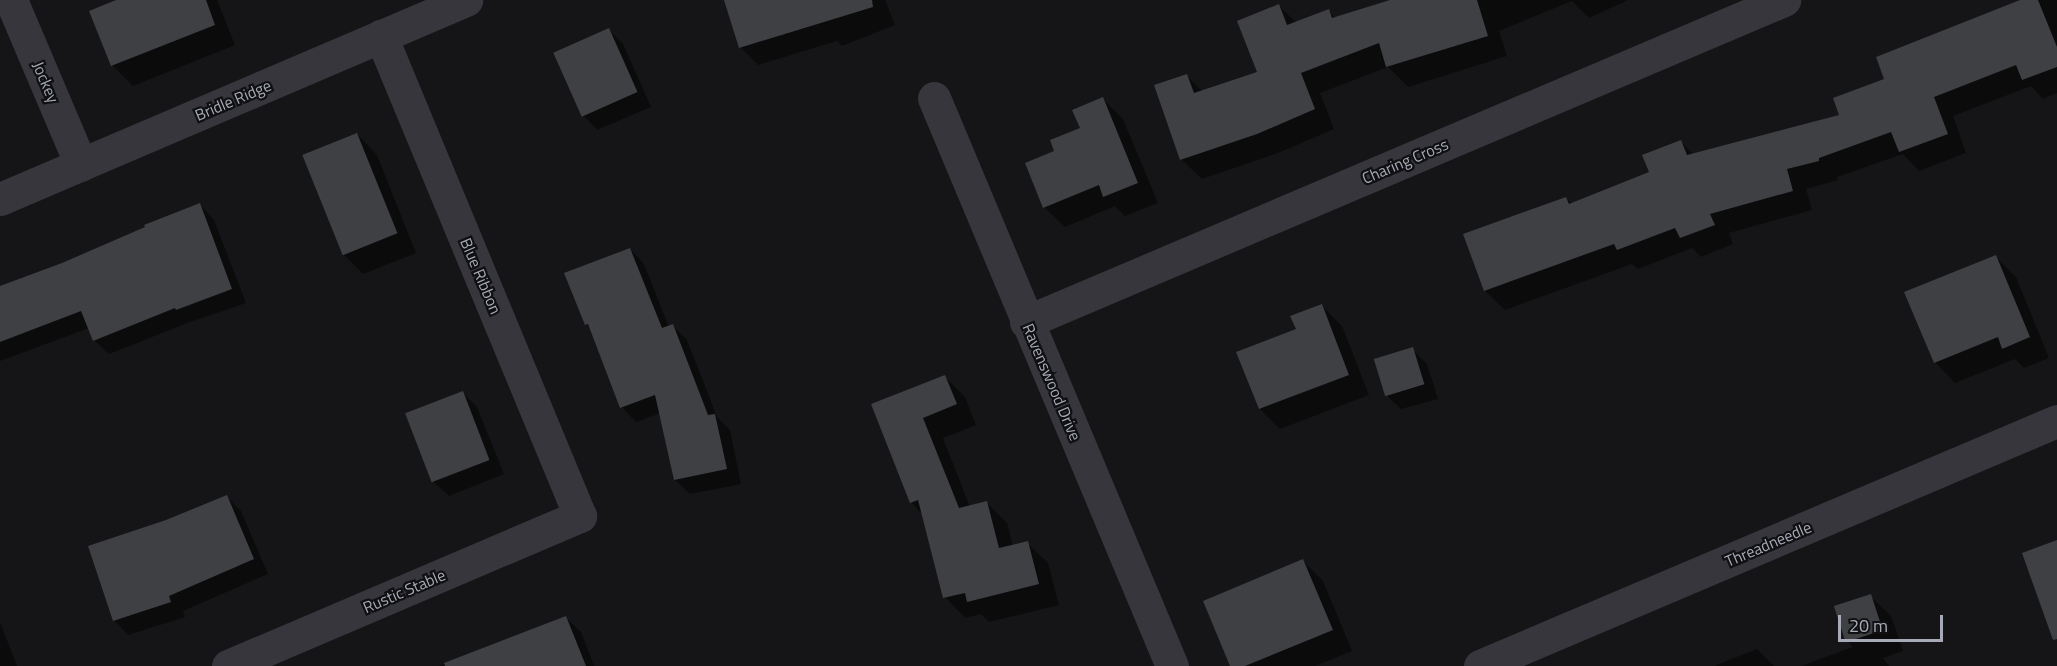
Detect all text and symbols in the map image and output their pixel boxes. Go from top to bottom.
street label: Jockey [29,58,63,106]
street label: Bridle Ridge [192,75,274,125]
street label: Charing Cross [1359,134,1451,188]
street label: Blue Ribbon [456,235,506,317]
street label: Ravenswood Drive [1019,321,1085,443]
street label: Threadneedle [1722,517,1814,571]
street label: Rustic Stable [360,565,448,617]
scale bar [1841,603,1946,641]
text: 20 m [1849,612,1888,639]

